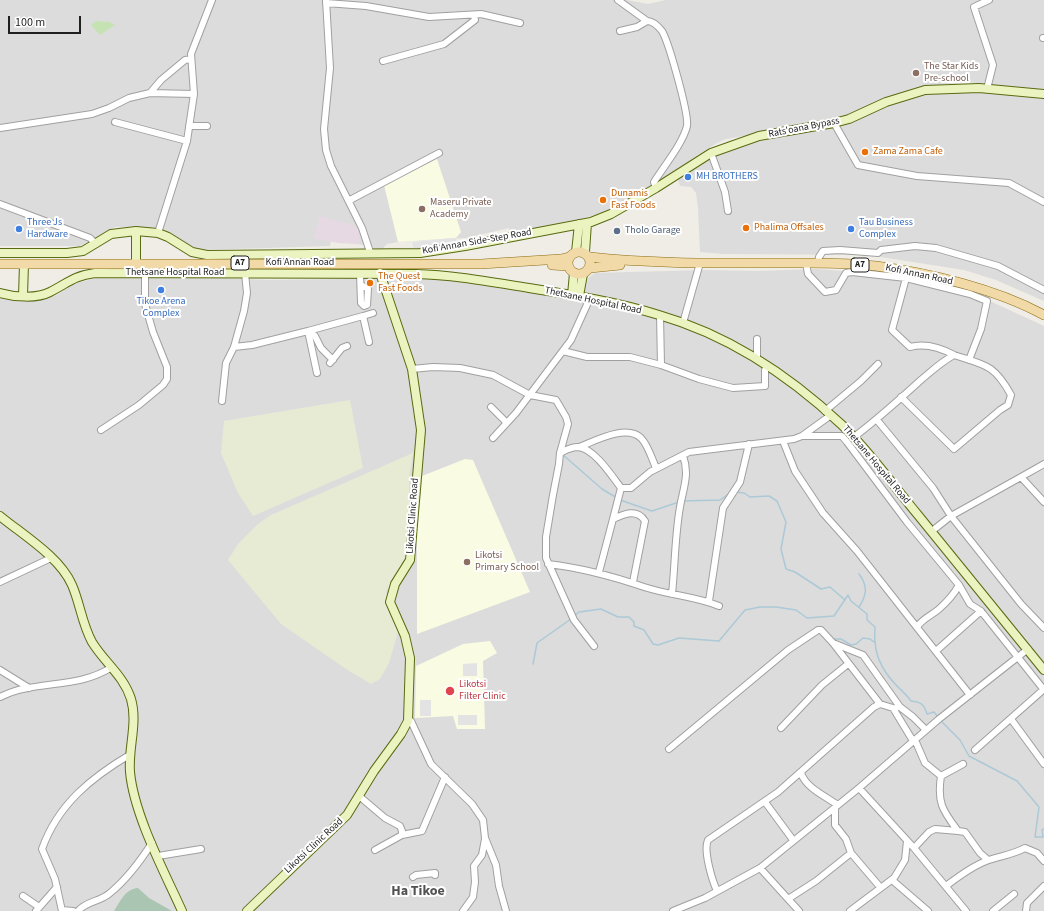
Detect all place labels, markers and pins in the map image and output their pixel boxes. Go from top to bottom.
place label: The Star Kids Pre-school [924,61,979,84]
marker: The Star Kids Pre-school [911,68,921,78]
place label: Zama Zama Cafe [873,146,943,158]
marker: Zama Zama Cafe [860,147,870,157]
place label: MH BROTHERS [696,171,758,183]
marker: MH BROTHERS [683,172,693,182]
place label: Dunamis Fast Foods [611,188,655,212]
marker: Dunamis Fast Foods [598,195,608,205]
place label: Maseru Private Academy [430,197,492,220]
marker: Maseru Private Academy [417,204,427,214]
place label: Three Js Hardware [27,217,68,240]
place label: Tau Business Complex [859,217,913,240]
place label: Phalima Offsales [754,222,824,234]
marker: Phalima Offsales [741,223,751,233]
marker: Three Js Hardware [14,224,24,234]
marker: Tau Business Complex [846,224,856,234]
place label: Tholo Garage [625,225,681,237]
marker: Tholo Garage [612,226,622,236]
place label: The Quest Fast Foods [378,271,422,294]
marker: The Quest Fast Foods [365,278,375,288]
marker: Tikoe Arena Complex [156,285,166,295]
place label: Tikoe Arena Complex [136,296,186,320]
place label: Likotsi Primary School [475,550,539,574]
marker: Likotsi Primary School [462,557,472,567]
place label: Likotsi Filter Clinic [459,679,506,702]
marker: Likotsi Filter Clinic [444,685,456,697]

